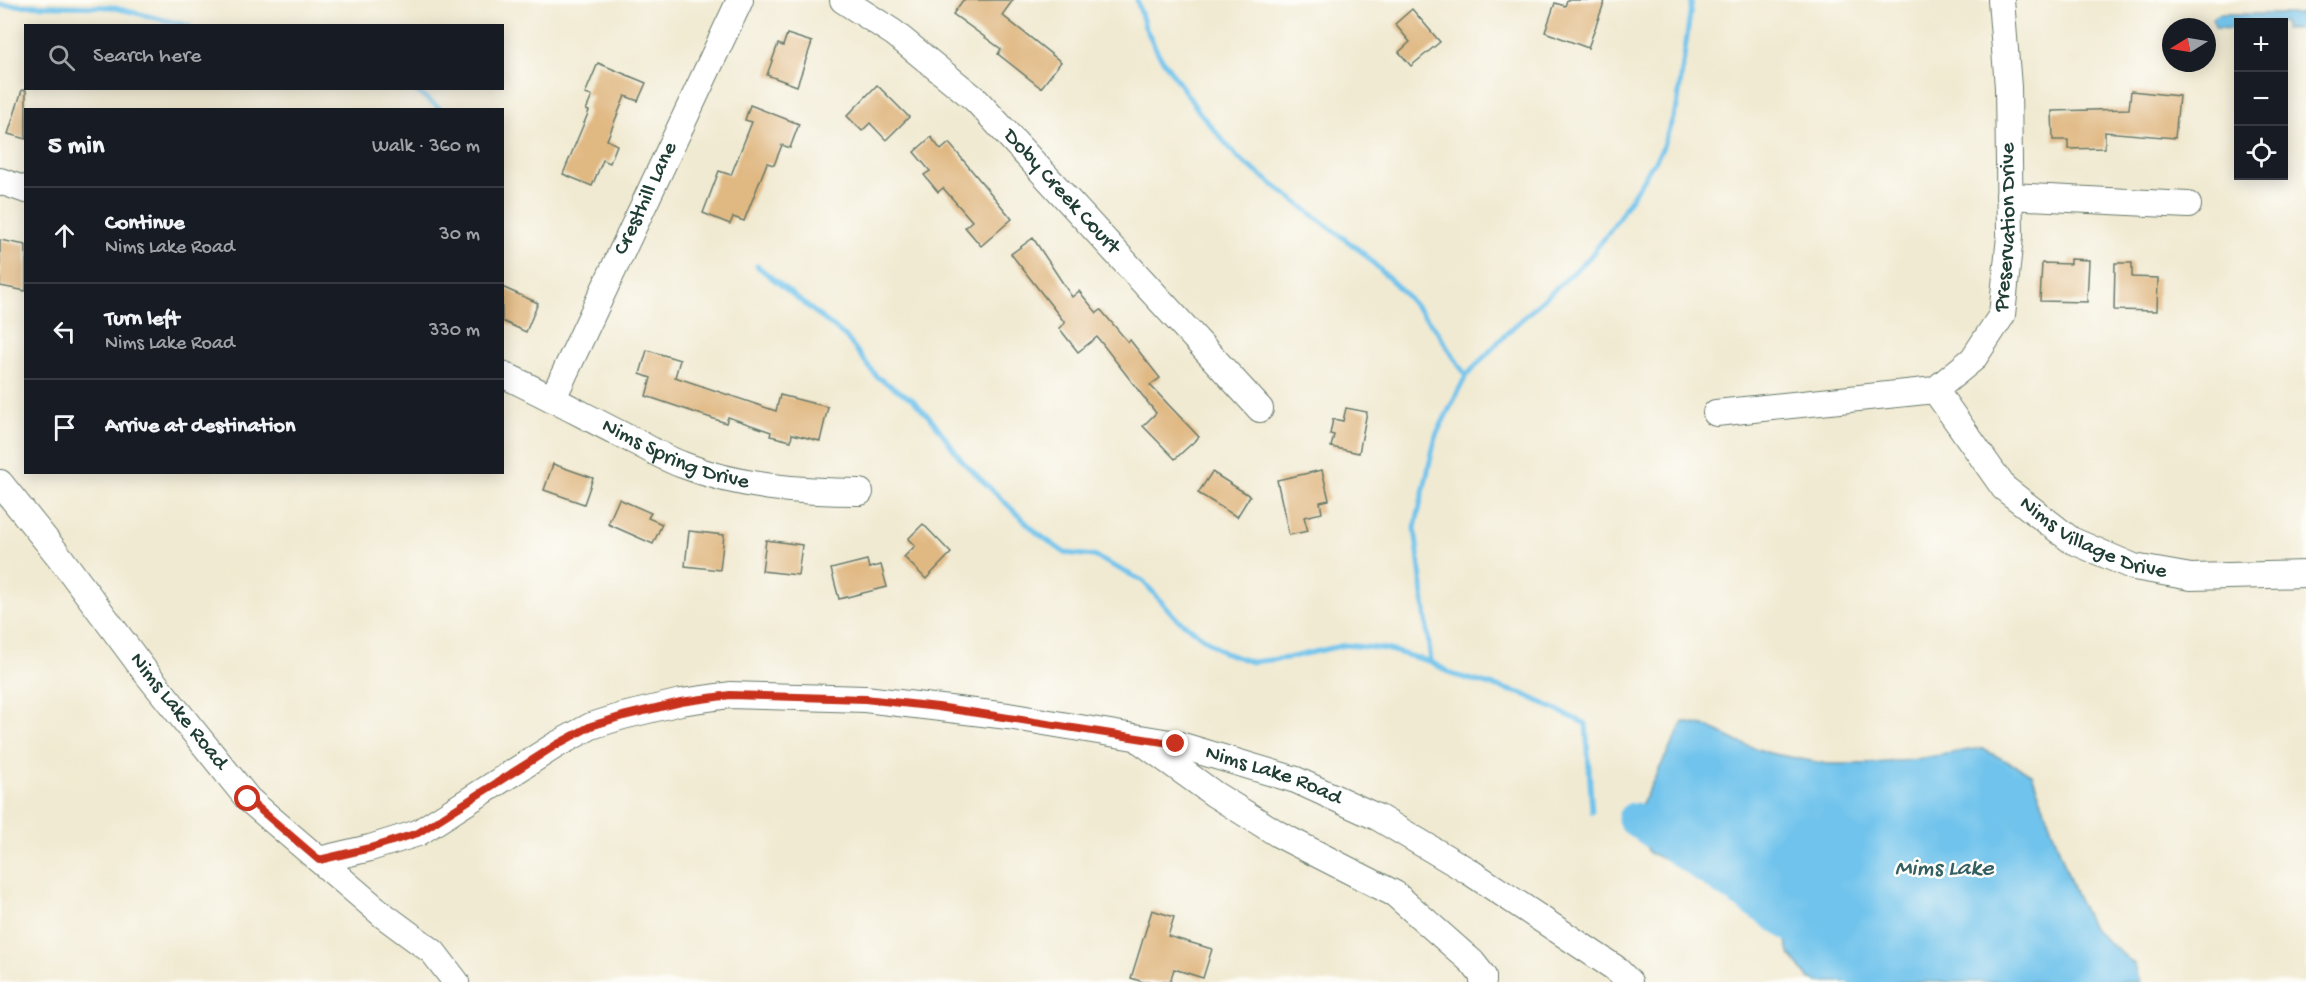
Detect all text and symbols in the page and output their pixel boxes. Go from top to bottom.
north arrow [2162,18,2216,72]
map controls [2234,18,2288,180]
button: + [2234,18,2288,72]
search box [24,24,504,90]
icon: search [45,41,78,74]
text: Search here [93,44,201,70]
button: − [2234,72,2288,126]
street label: Doby Creek Court [995,123,1126,262]
button: locate [2234,126,2288,180]
text: 5 min [48,132,104,163]
text: Walk · 360 m [372,136,480,159]
street label: Cresthill Lane [609,138,684,260]
street label: Preservation Drive [1989,142,2023,314]
text: Continue [105,211,185,237]
icon: ahead [48,219,81,252]
text: 30 m [439,224,480,247]
text: Nims Lake Road [105,237,235,260]
text: Turn left [105,307,179,333]
icon: left [48,315,81,348]
text: 330 m [429,320,480,343]
text: Nims Lake Road [105,333,235,356]
icon: arrive [48,411,81,444]
text: Arrive at destination [105,414,295,440]
street label: Nims Spring Drive [597,414,752,496]
street label: Nims Village Drive [2013,491,2169,586]
street label: Nims Lake Road [123,648,234,777]
route end [1162,730,1188,756]
street label: Nims Lake Road [1202,740,1347,813]
route start [234,785,260,811]
water label: Mims Lake [1895,855,1995,884]

